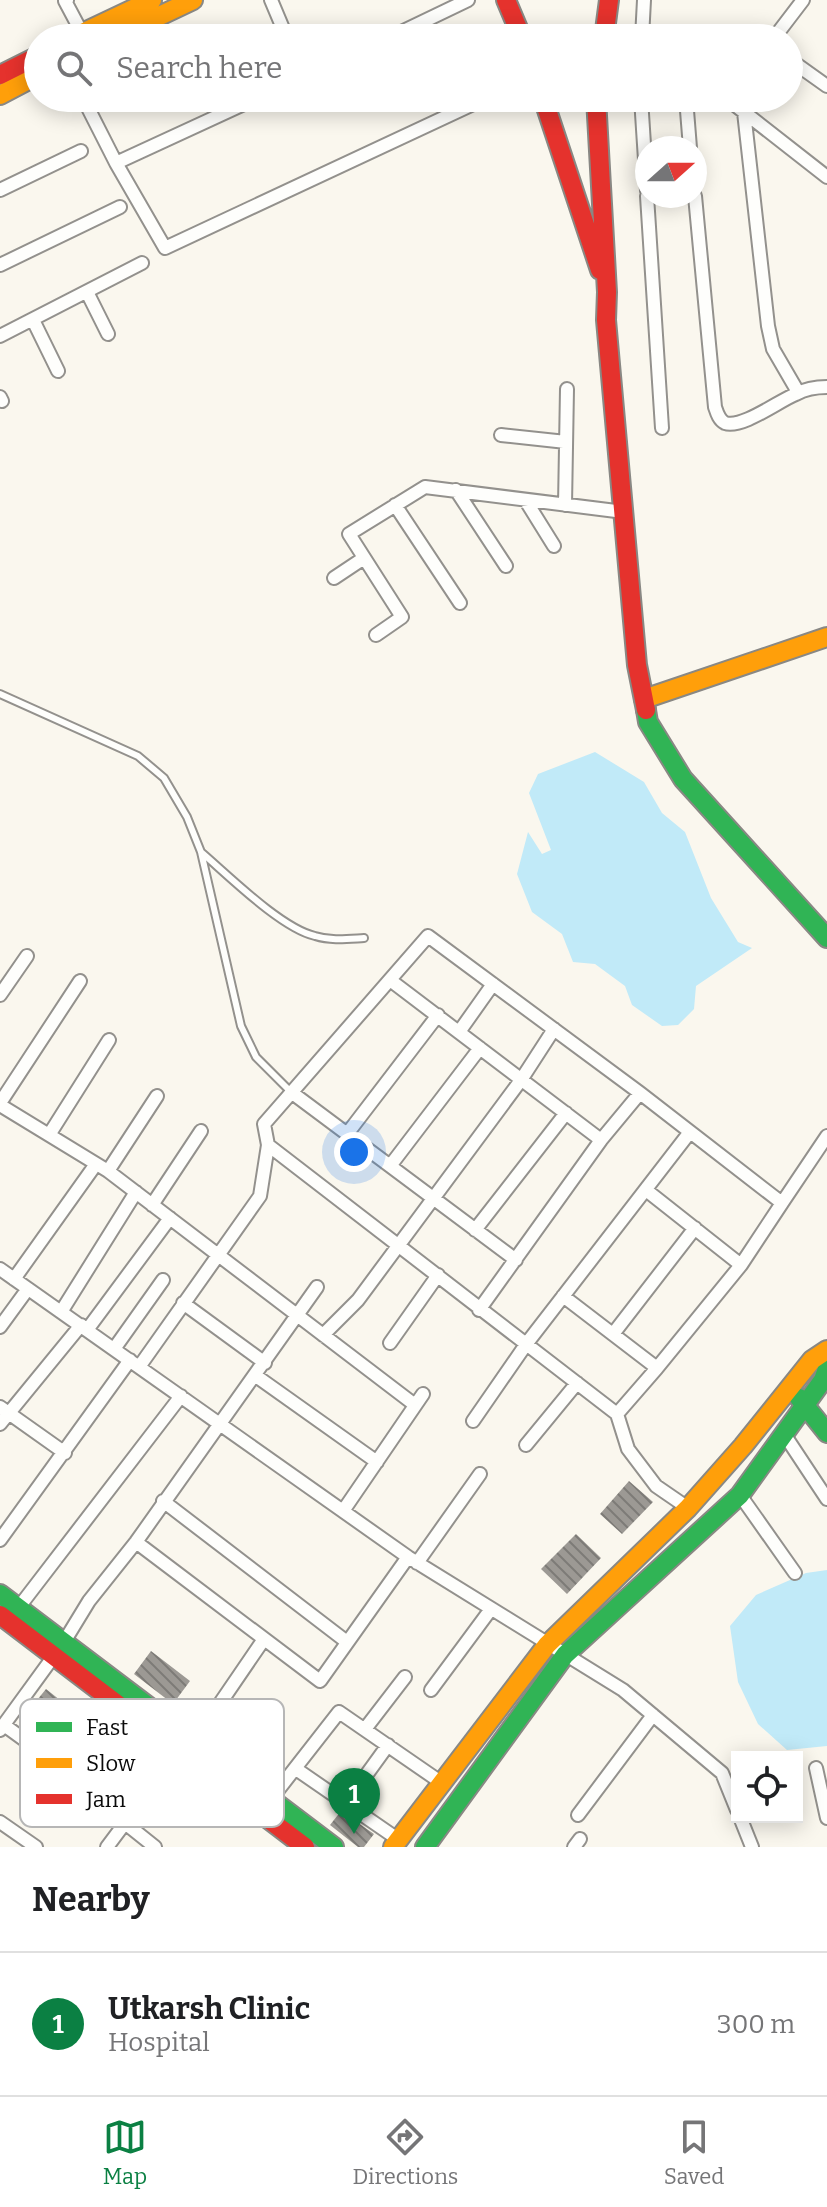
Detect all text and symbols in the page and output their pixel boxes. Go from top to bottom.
search box [24,24,803,112]
icon: search [52,46,96,90]
text: Search here [116,50,283,86]
north arrow [635,136,707,208]
your location [334,1132,374,1172]
legend [20,1699,284,1827]
text: Fast [86,1714,128,1741]
text: Slow [86,1750,136,1777]
map controls [731,1751,803,1823]
button: locate [731,1751,803,1823]
pin: 1 [328,1768,380,1834]
text: Jam [85,1786,126,1813]
text: Nearby [32,1879,150,1920]
text: Utkarsh Clinic [108,1991,310,2027]
text: 1 [52,2009,64,2040]
text: 300 m [717,2009,795,2040]
text: Hospital [108,2027,210,2058]
tab: Map [103,2115,147,2190]
tab: Directions [353,2115,458,2190]
tab: Saved [664,2115,724,2190]

